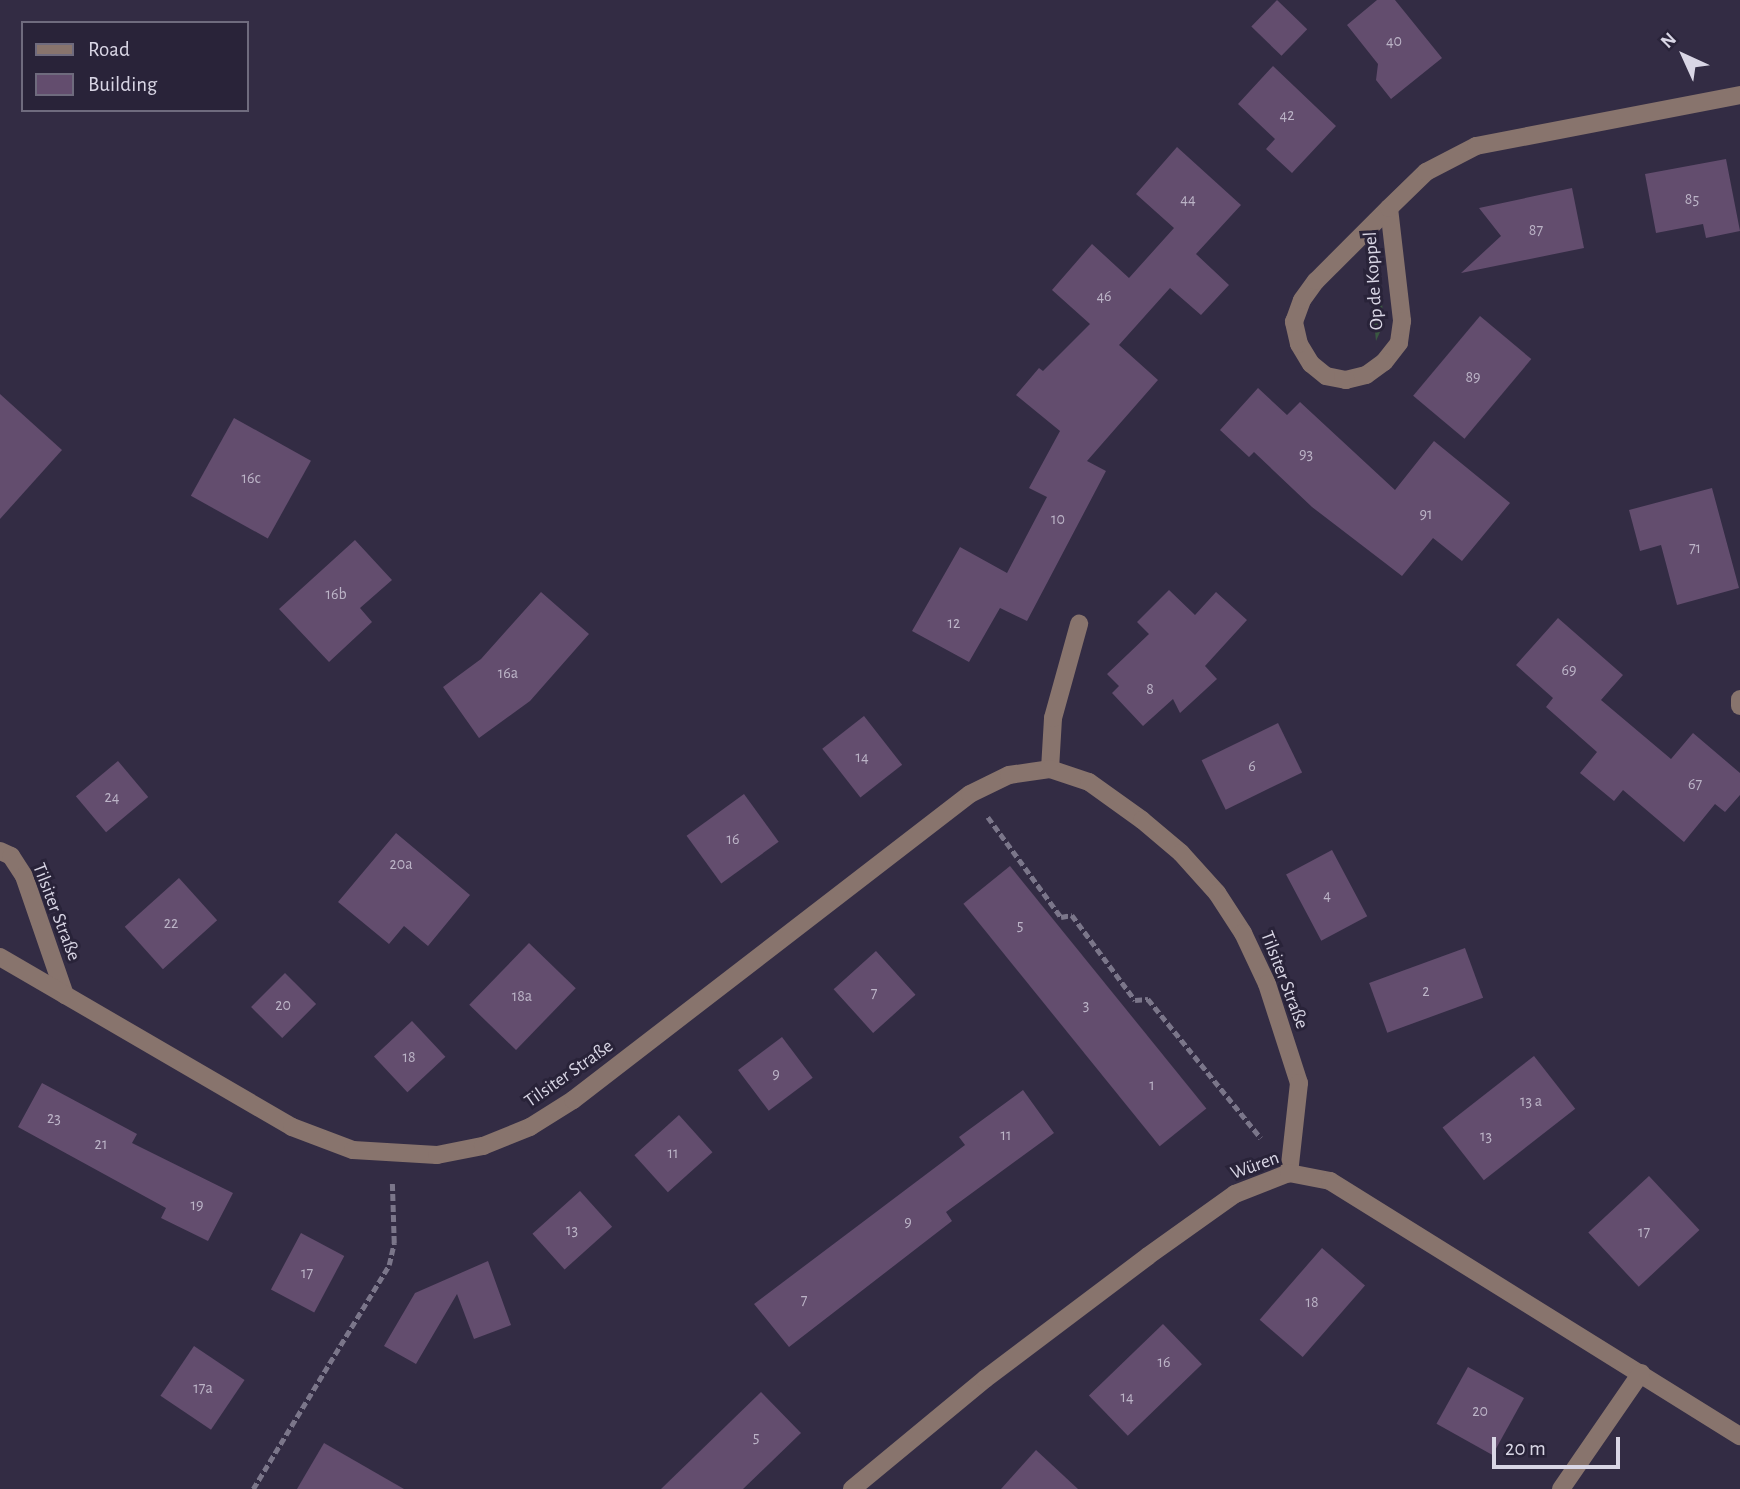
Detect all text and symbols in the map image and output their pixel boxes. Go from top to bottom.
legend [21,21,248,112]
north arrow [1649,21,1719,91]
text: N [1657,29,1680,52]
house number: 40 [1386,31,1402,51]
text: Road [88,39,130,60]
text: Building [88,74,157,95]
house number: 42 [1280,105,1294,125]
house number: 44 [1180,189,1196,209]
house number: 85 [1685,189,1699,209]
house number: 87 [1529,220,1543,240]
street label: Op de Koppel [1359,231,1389,331]
house number: 46 [1096,286,1112,306]
house number: 89 [1465,367,1481,387]
house number: 93 [1299,444,1313,464]
house number: 16c [241,468,261,488]
house number: 91 [1419,504,1433,524]
house number: 10 [1051,509,1065,529]
house number: 71 [1689,538,1701,558]
house number: 16b [325,584,347,604]
house number: 12 [948,613,960,633]
house number: 69 [1561,660,1577,680]
house number: 16a [498,663,518,683]
house number: 8 [1146,679,1154,699]
house number: 14 [855,747,869,767]
house number: 6 [1248,756,1256,776]
house number: 67 [1688,774,1702,794]
house number: 24 [105,787,119,807]
house number: 16 [726,829,740,849]
house number: 20a [389,854,413,874]
street label: Tilsiter Straße [27,860,85,964]
house number: 4 [1323,885,1331,905]
house number: 22 [164,913,178,933]
house number: 5 [1017,915,1023,935]
street label: Tilsiter Straße [1255,928,1313,1032]
house number: 2 [1422,981,1430,1001]
house number: 7 [871,983,877,1003]
house number: 18a [512,986,532,1006]
house number: 20 [275,995,291,1015]
house number: 3 [1083,995,1089,1015]
street label: Tilsiter Straße [520,1035,618,1113]
house number: 18 [402,1047,416,1067]
house number: 9 [772,1064,780,1084]
house number: 1 [1149,1075,1155,1095]
house number: 13 a [1520,1091,1542,1111]
house number: 23 [47,1108,61,1128]
house number: 11 [1000,1125,1012,1145]
house number: 13 [1480,1126,1492,1146]
house number: 21 [95,1134,107,1154]
house number: 11 [667,1143,679,1163]
street label: Würen [1228,1147,1282,1185]
house number: 19 [190,1195,204,1215]
house number: 9 [904,1212,912,1232]
house number: 13 [566,1220,578,1240]
house number: 17 [1638,1222,1650,1242]
house number: 17 [301,1263,313,1283]
house number: 7 [801,1290,807,1310]
house number: 18 [1305,1292,1319,1312]
house number: 16 [1157,1352,1171,1372]
house number: 17a [193,1378,213,1398]
house number: 14 [1120,1387,1134,1407]
house number: 20 [1472,1401,1488,1421]
scale bar [1495,1422,1623,1466]
house number: 5 [753,1427,759,1447]
text: 20 m [1505,1438,1546,1459]

